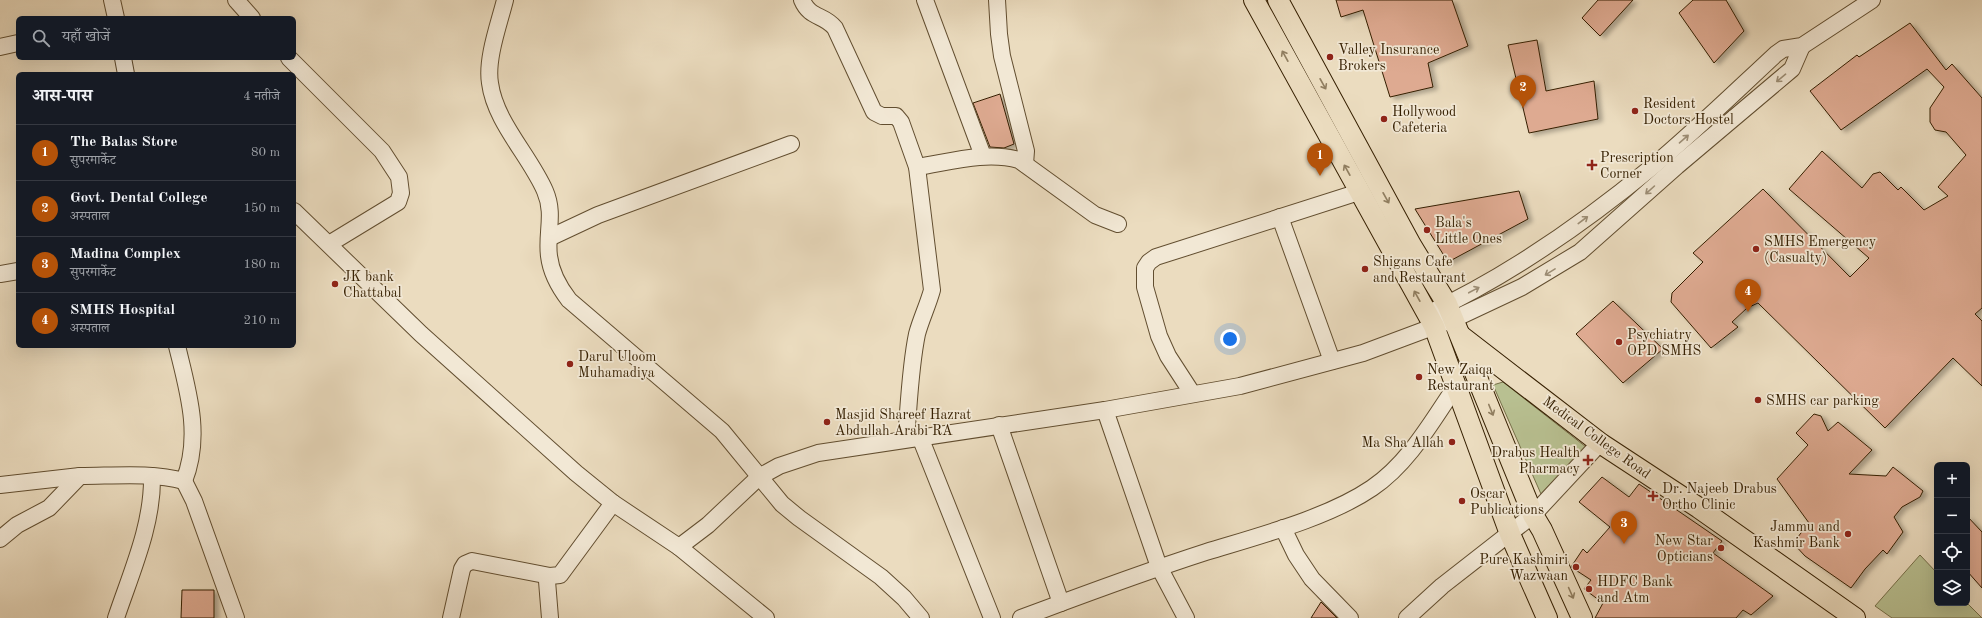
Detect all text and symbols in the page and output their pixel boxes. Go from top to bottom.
search box [16,16,296,60]
icon: search [30,27,52,49]
text: यहाँ खोजें [62,30,110,45]
place label: Valley Insurance Brokers [1338,43,1439,73]
one-way arrow [1281,50,1288,62]
marker: Valley Insurance Brokers [1325,52,1335,62]
one-way arrow [1776,73,1786,82]
pin: 2 [1510,75,1536,108]
one-way arrow [1320,78,1327,90]
text: आस-पास [32,88,92,105]
text: 4 नतीजे [243,90,280,103]
place label: Resident Doctors Hostel [1643,97,1734,127]
place label: Hollywood Cafeteria [1392,105,1456,135]
marker: Resident Doctors Hostel [1630,106,1640,116]
marker: Hollywood Cafeteria [1379,114,1389,124]
one-way arrow [1679,134,1690,143]
text: The Balas Store [70,135,178,150]
pin: 1 [1307,143,1333,176]
text: 1 [41,146,49,159]
text: 80 m [251,146,280,159]
place label: Prescription Corner [1600,151,1674,181]
text: सुपरमार्केट [70,154,116,167]
marker: Prescription Corner [1587,160,1597,170]
one-way arrow [1343,164,1351,176]
one-way arrow [1645,185,1656,194]
text: Govt. Dental College [70,191,208,206]
one-way arrow [1382,192,1390,204]
text: 2 [41,202,49,215]
text: 150 m [243,202,280,215]
text: अस्पताल [70,210,110,223]
place label: Bala's Little Ones [1435,216,1502,246]
one-way arrow [1577,216,1588,224]
marker: Bala's Little Ones [1422,225,1432,235]
place label: SMHS Emergency (Casualty) [1764,235,1877,265]
marker: SMHS Emergency (Casualty) [1751,244,1761,254]
text: Madina Complex [70,247,181,262]
place label: Shigans Cafe and Restaurant [1373,255,1466,285]
text: 3 [41,258,49,271]
text: 180 m [243,258,280,271]
marker: Shigans Cafe and Restaurant [1360,264,1370,274]
text: सुपरमार्केट [70,266,116,279]
one-way arrow [1544,268,1556,276]
place label: JK bank Chattabal [343,270,402,300]
marker: JK bank Chattabal [330,279,340,289]
pin: 4 [1735,279,1761,312]
one-way arrow [1468,286,1480,294]
one-way arrow [1412,290,1420,302]
text: SMHS Hospital [70,303,175,318]
text: 4 [41,314,49,327]
text: 210 m [243,314,280,327]
text: अस्पताल [70,322,110,335]
place label: Psychiatry OPD SMHS [1627,328,1701,358]
your location [1220,329,1240,349]
marker: Psychiatry OPD SMHS [1614,337,1624,347]
place label: Darul Uloom Muhamadiya [578,350,656,380]
marker: Darul Uloom Muhamadiya [565,359,575,369]
place label: New Zaiqa Restaurant [1427,363,1494,393]
marker: New Zaiqa Restaurant [1414,372,1424,382]
street label: Medical College Road [1540,394,1653,482]
place label: SMHS car parking [1766,394,1879,408]
marker: SMHS car parking [1753,395,1763,405]
one-way arrow [1487,404,1495,416]
place label: Masjid Shareef Hazrat Abdullah Arabi RA [835,408,971,438]
marker: Masjid Shareef Hazrat Abdullah Arabi RA [822,417,832,427]
place label: Ma Sha Allah [1362,436,1444,450]
marker: Ma Sha Allah [1447,437,1457,447]
place label: Drabus Health Pharmacy [1491,446,1581,476]
marker: Drabus Health Pharmacy [1583,455,1593,465]
map controls [1934,462,1970,606]
button: + [1934,462,1970,498]
place label: Dr. Najeeb Drabus Ortho Clinic [1662,482,1777,512]
place label: Oscar Publications [1470,487,1544,517]
marker: Dr. Najeeb Drabus Ortho Clinic [1647,490,1659,502]
marker: Oscar Publications [1457,496,1467,506]
button: − [1934,498,1970,534]
pin: 3 [1611,511,1637,544]
place label: Jammu and Kashmir Bank [1753,520,1840,550]
marker: Jammu and Kashmir Bank [1843,529,1853,539]
place label: New Star Opticians [1655,534,1713,564]
button: locate [1934,534,1970,570]
marker: New Star Opticians [1716,543,1726,553]
place label: Pure Kashmiri Wazwaan [1479,553,1568,583]
marker: Pure Kashmiri Wazwaan [1571,562,1581,572]
button: layers [1934,570,1970,606]
place label: HDFC Bank and Atm [1597,575,1673,605]
marker: HDFC Bank and Atm [1584,584,1594,594]
one-way arrow [1568,587,1575,599]

